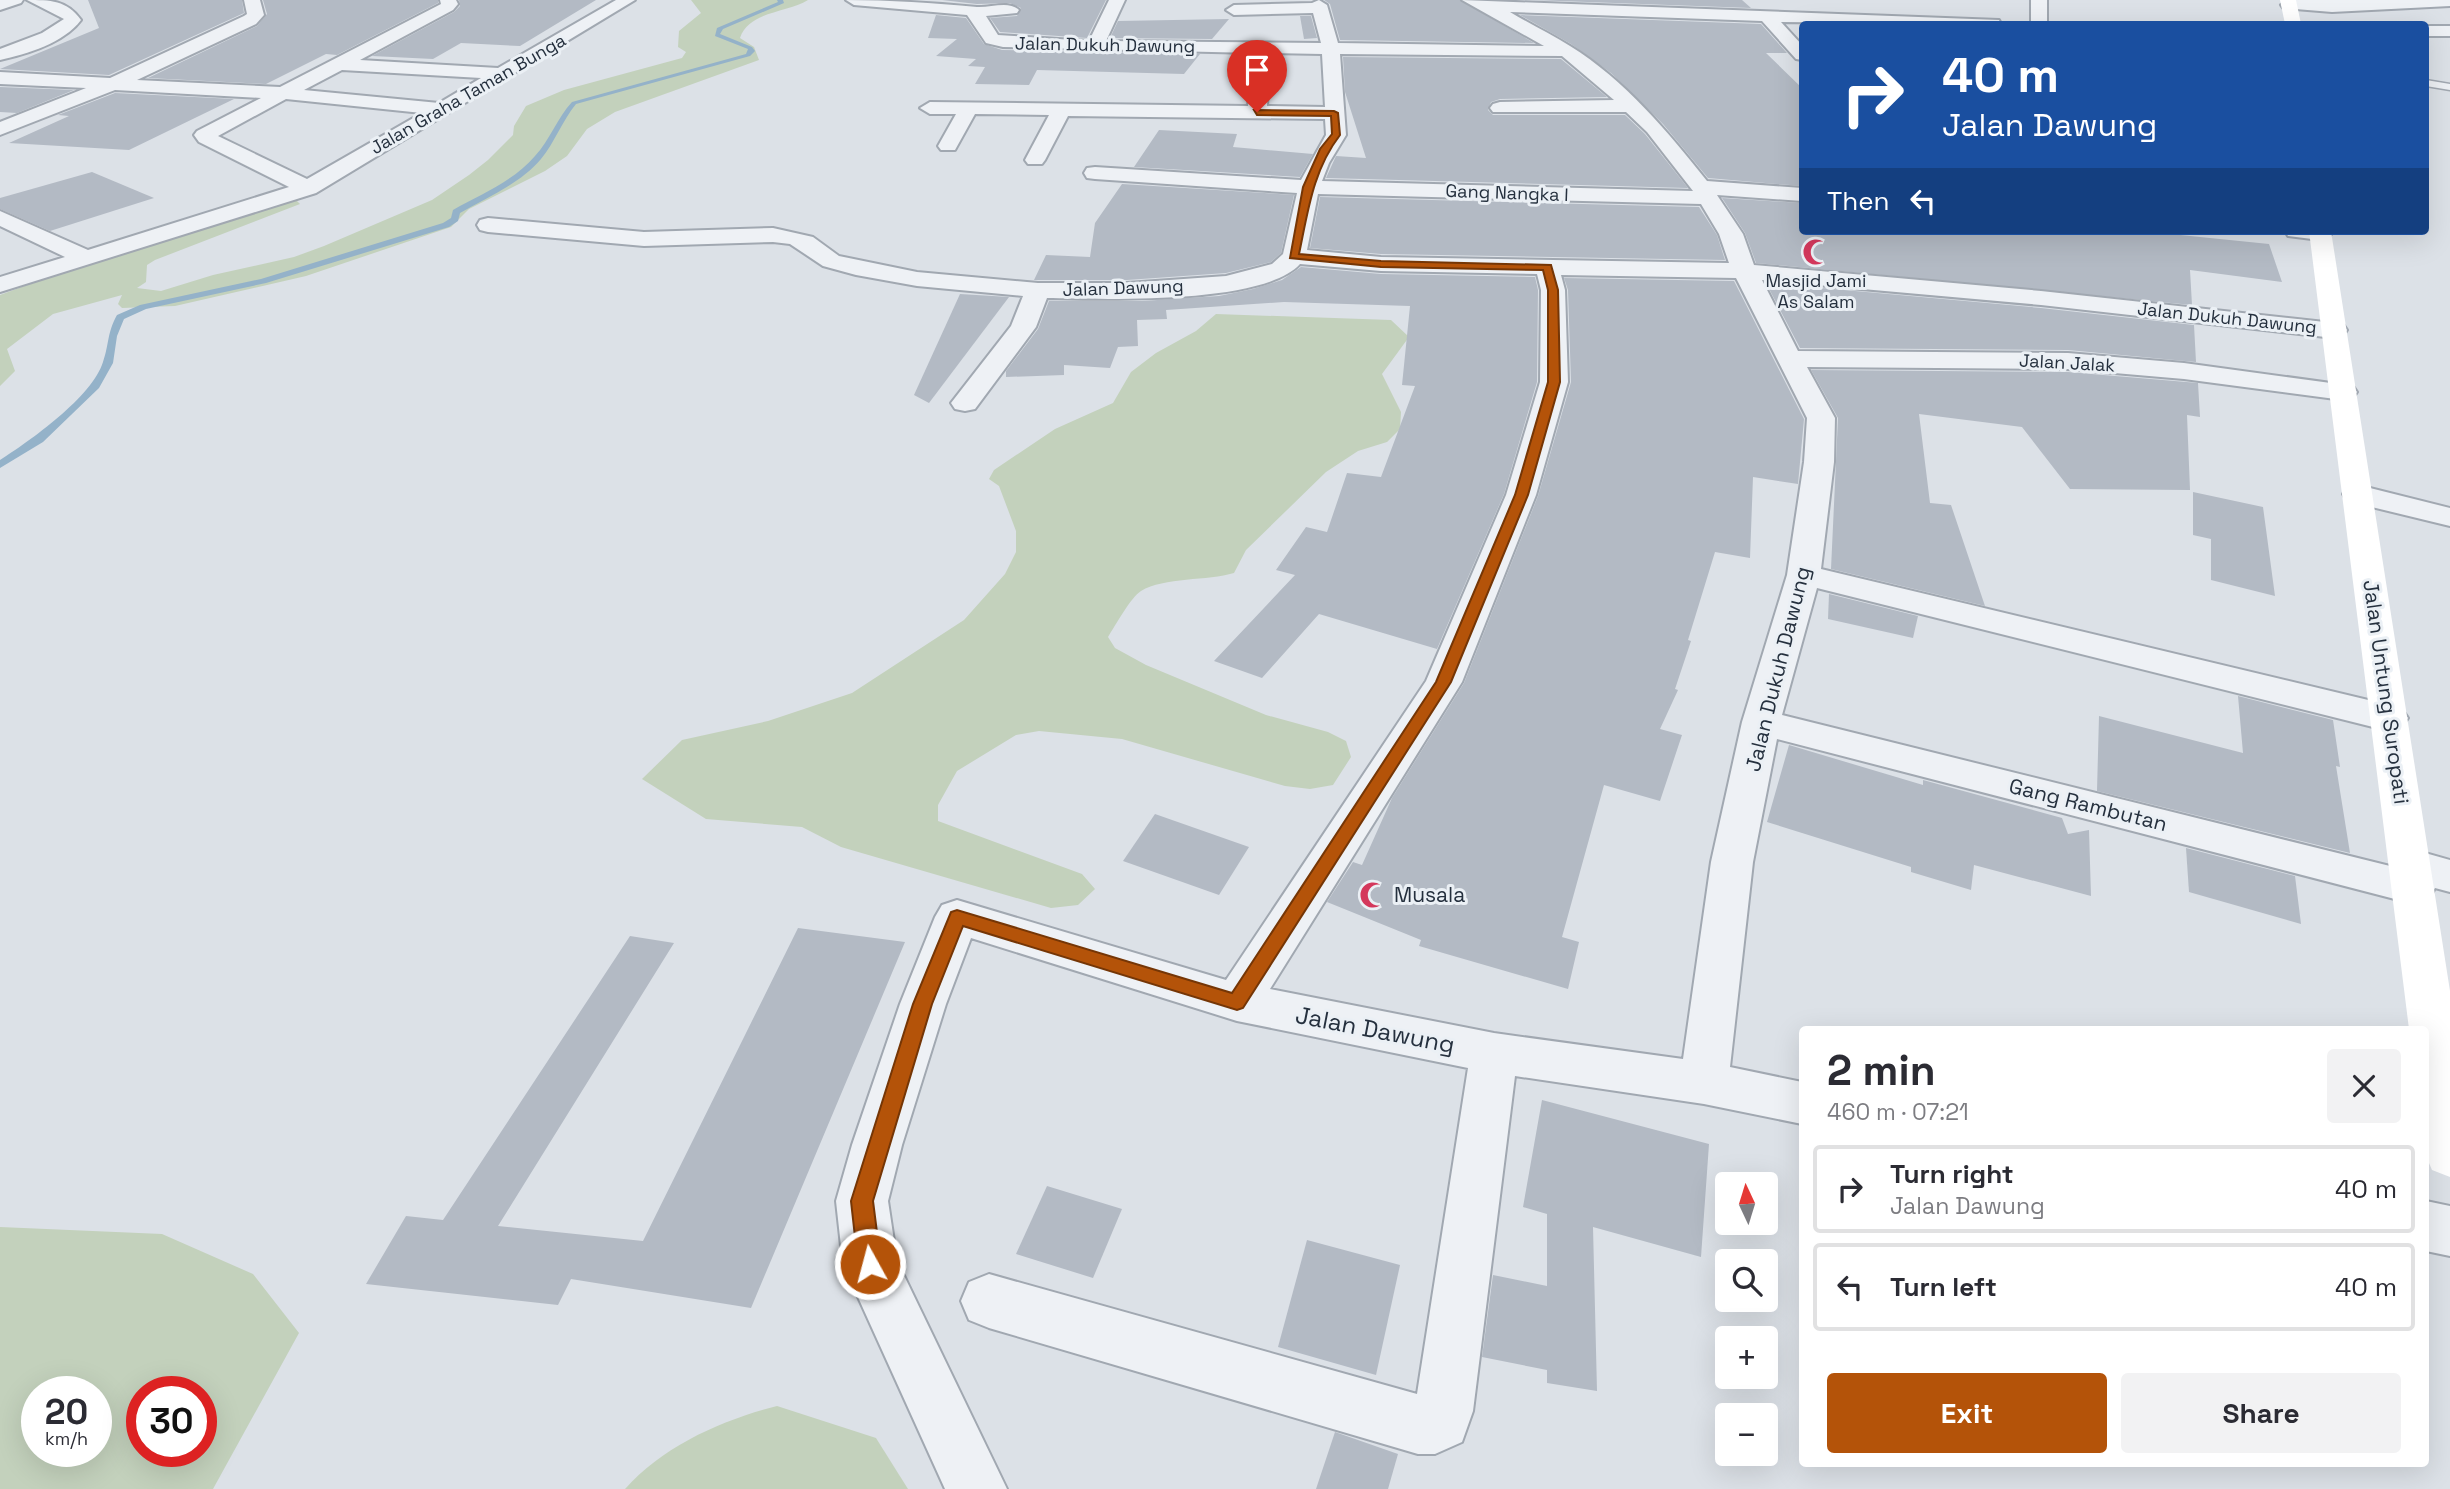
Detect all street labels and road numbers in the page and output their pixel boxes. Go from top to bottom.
street label: Jalan Graha Taman Bunga [366,28,570,159]
street label: Jalan Dukuh Dawung [1015,31,1195,58]
street label: Gang Nangka I [1445,179,1569,206]
street label: Jalan Dawung [1062,274,1184,301]
street label: Jalan Dukuh Dawung [2136,297,2318,338]
street label: Jalan Jalak [2018,349,2116,377]
street label: Jalan Dukuh Dawung [1739,563,1816,774]
street label: Jalan Untung Suropati [2357,578,2416,806]
street label: Gang Rambutan [2006,772,2170,837]
street label: Jalan Dawung [1293,999,1457,1060]

